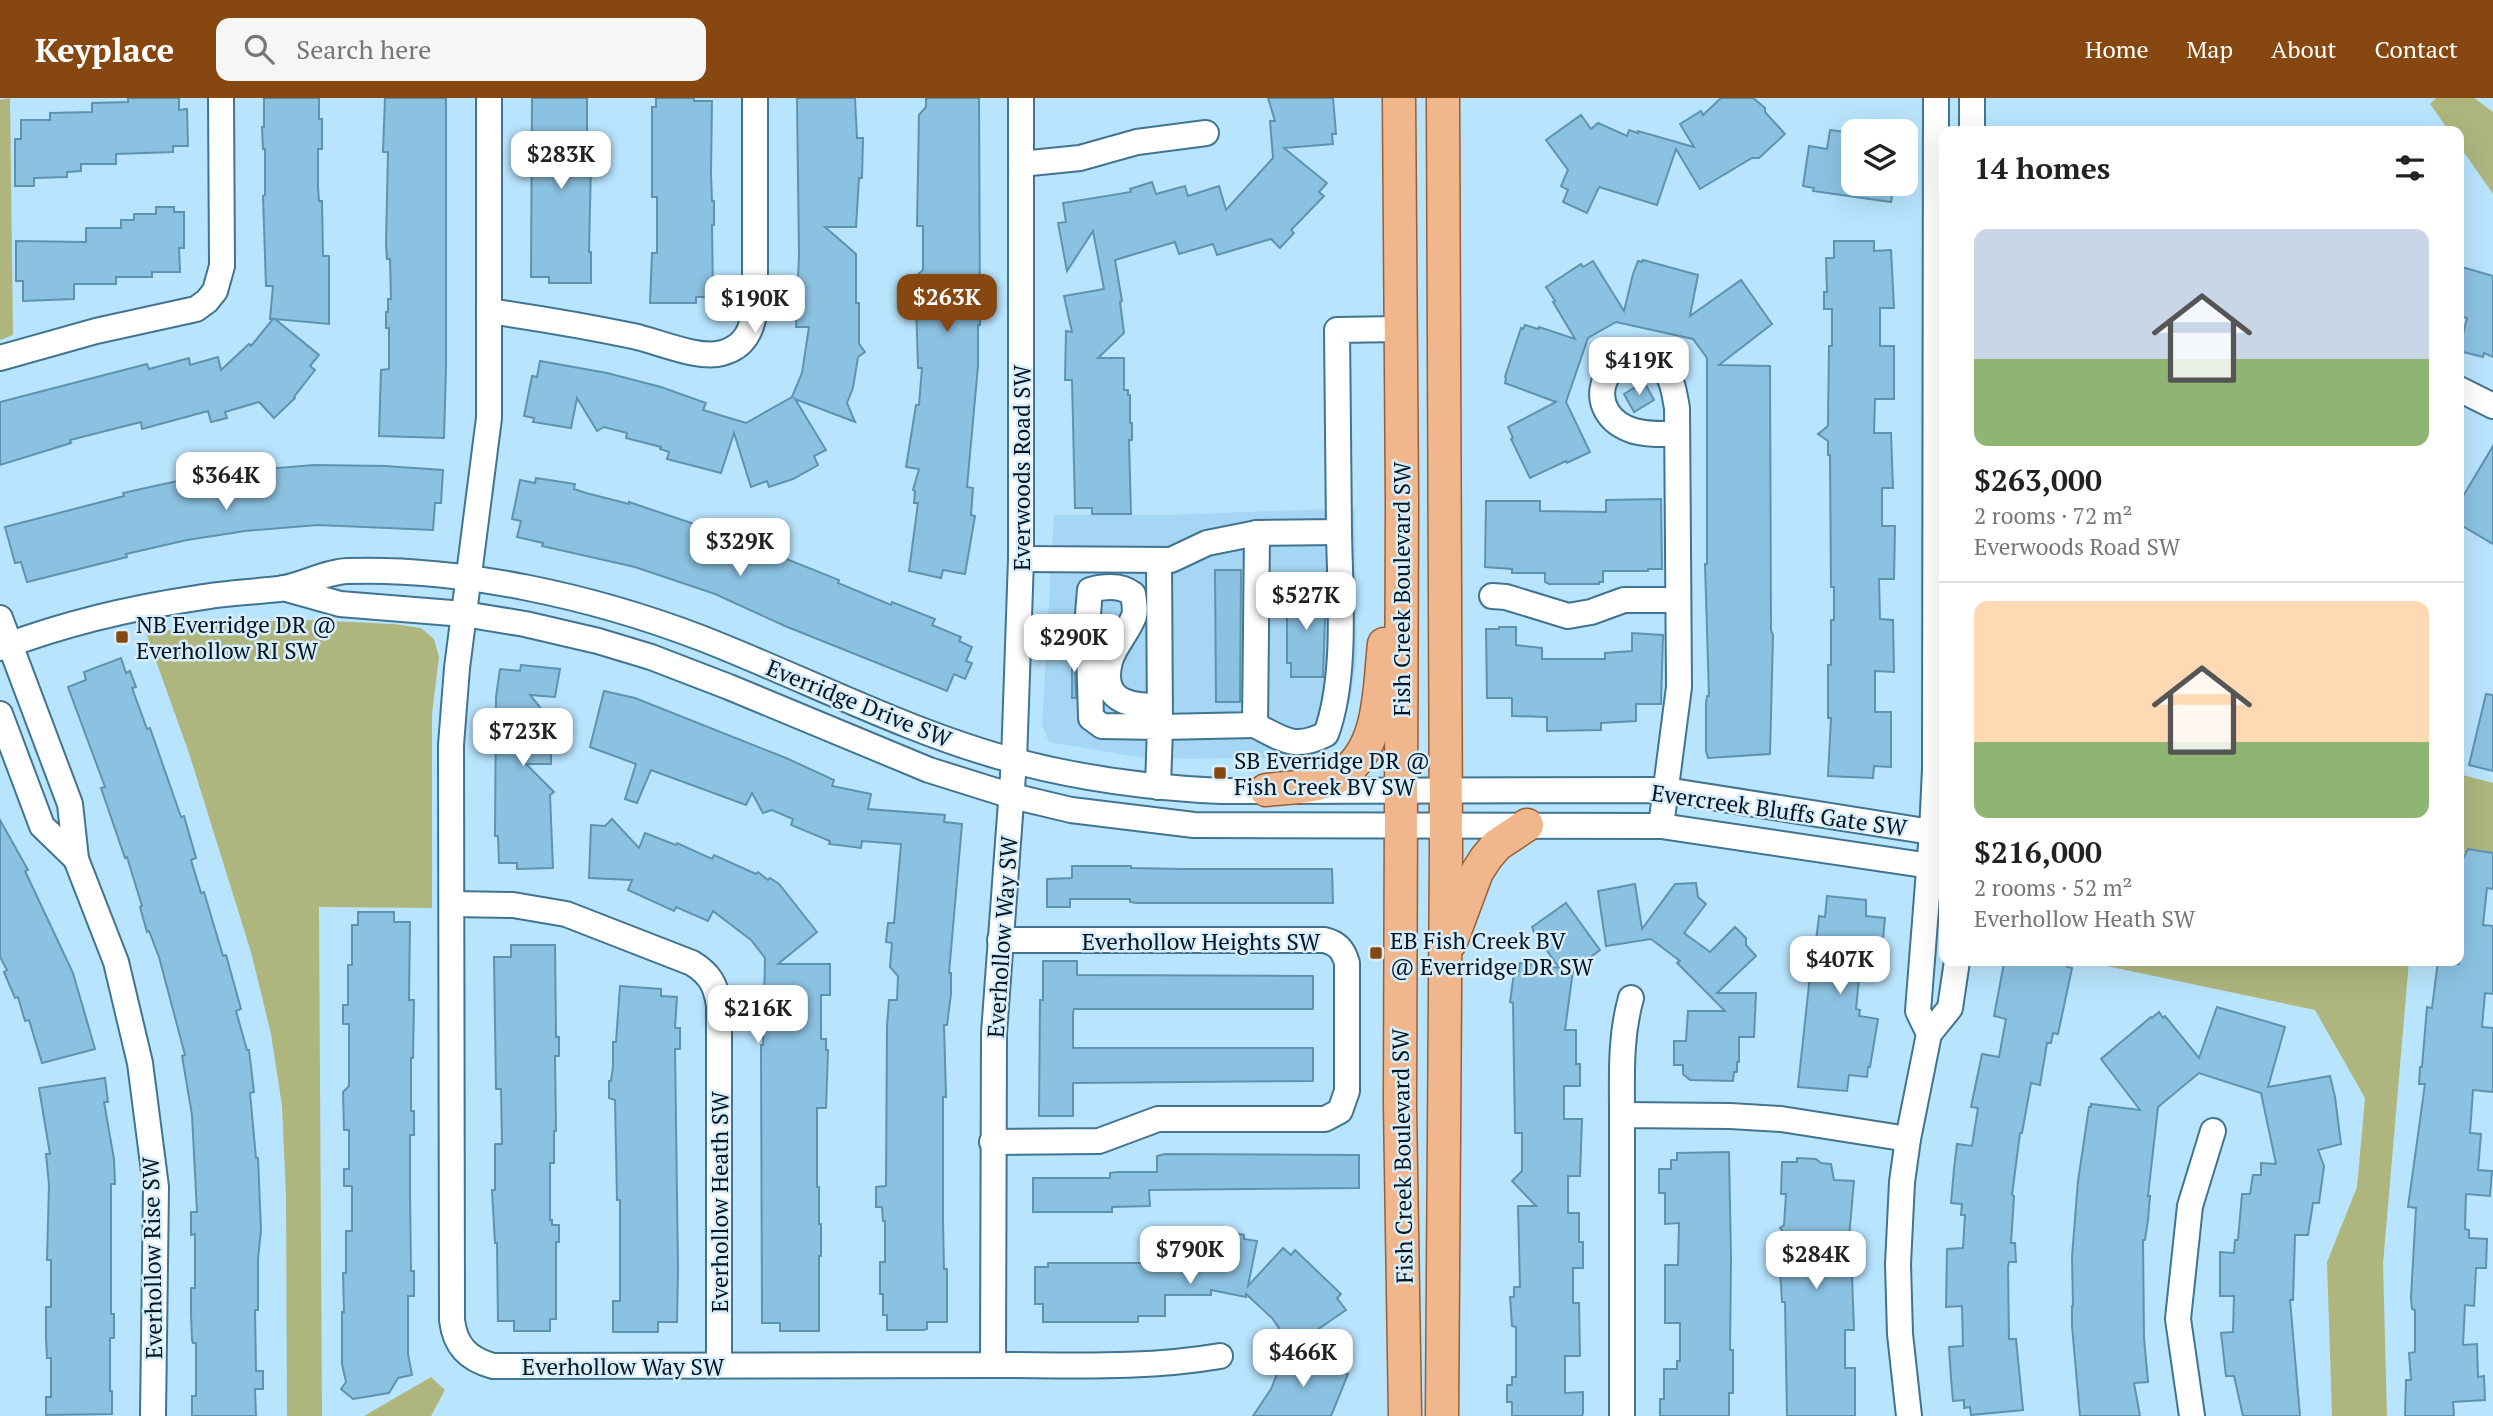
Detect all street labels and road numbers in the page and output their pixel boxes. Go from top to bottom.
street label: Everwoods Road SW [1006,364,1037,571]
street label: Fish Creek Boulevard SW [1386,461,1417,717]
street label: Everridge Drive SW [762,652,957,754]
street label: Evercreek Bluffs Gate SW [1649,777,1909,843]
street label: Everhollow Way SW [979,834,1025,1039]
street label: Everhollow Heights SW [1082,926,1321,957]
street label: Fish Creek Boulevard SW [1384,1028,1420,1284]
street label: Everhollow Heath SW [704,1091,735,1313]
street label: Everhollow Rise SW [135,1156,169,1359]
street label: Everhollow Way SW [522,1351,725,1382]

